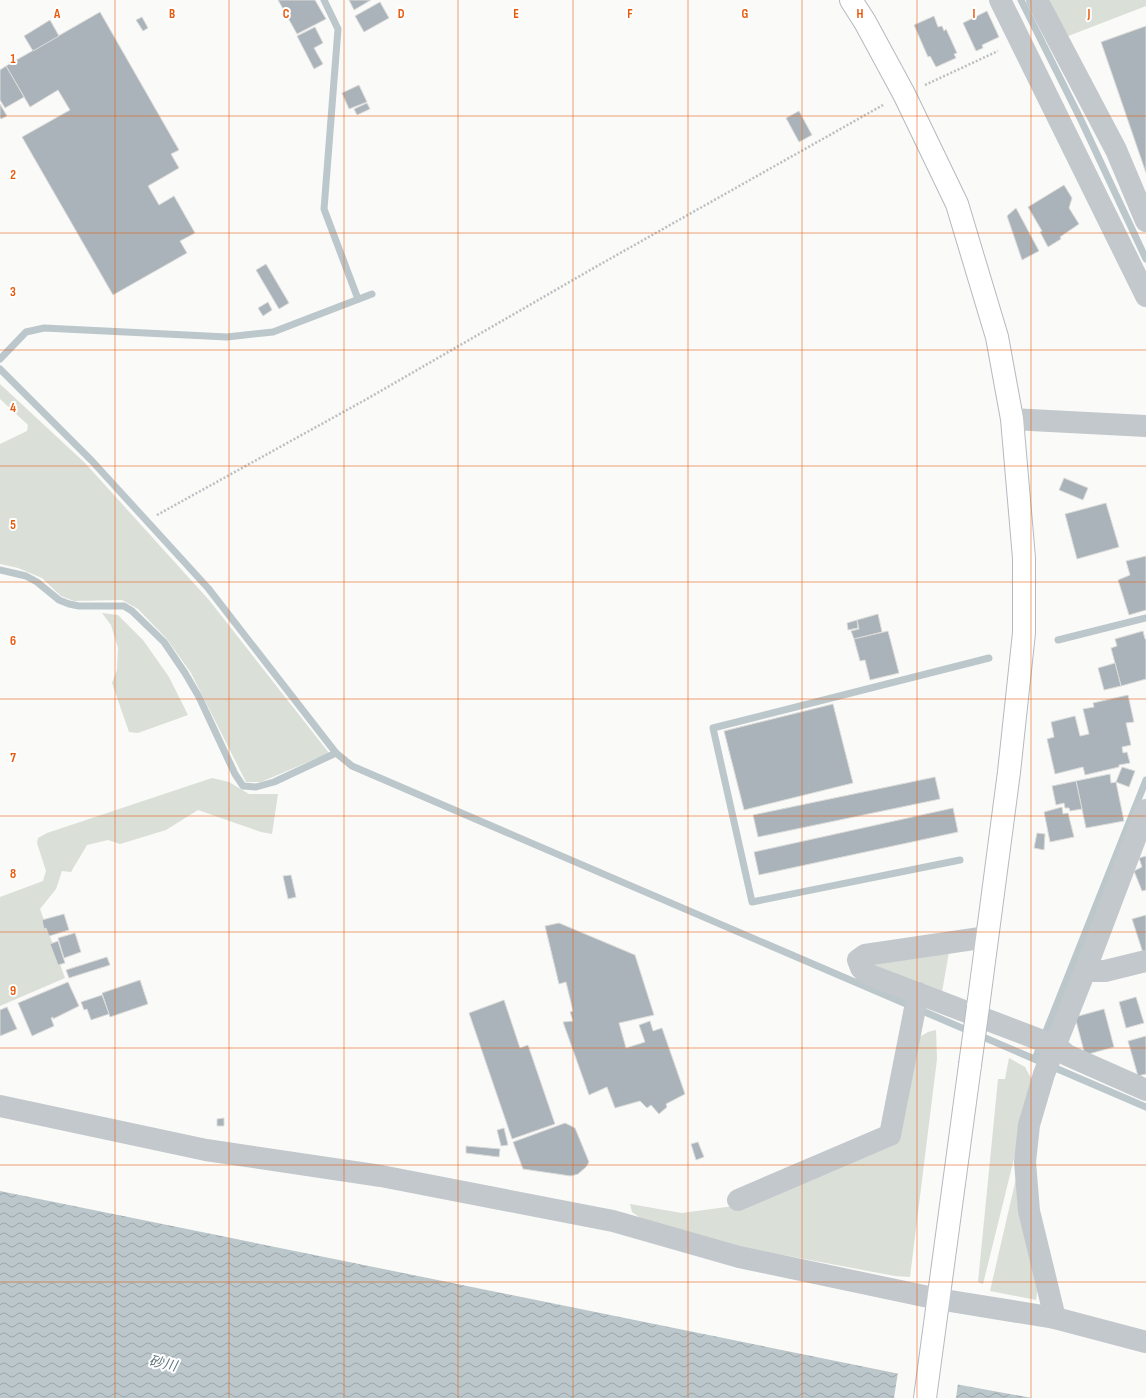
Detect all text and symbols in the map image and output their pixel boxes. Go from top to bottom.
text: A [53,6,61,22]
text: B [169,6,175,22]
text: C [283,6,290,22]
text: D [398,6,405,22]
text: E [513,6,519,22]
text: F [627,6,633,22]
text: G [742,6,749,22]
text: H [857,6,864,22]
text: I [973,6,976,22]
text: J [1087,6,1091,22]
text: 1 [10,51,16,67]
text: 2 [10,167,16,183]
text: 3 [10,284,16,300]
text: 4 [10,400,16,416]
text: 5 [10,517,16,533]
text: 6 [10,633,16,649]
text: 7 [10,750,16,766]
text: 8 [10,866,16,882]
text: 9 [10,983,16,999]
water label: 砂川 [147,1352,180,1375]

